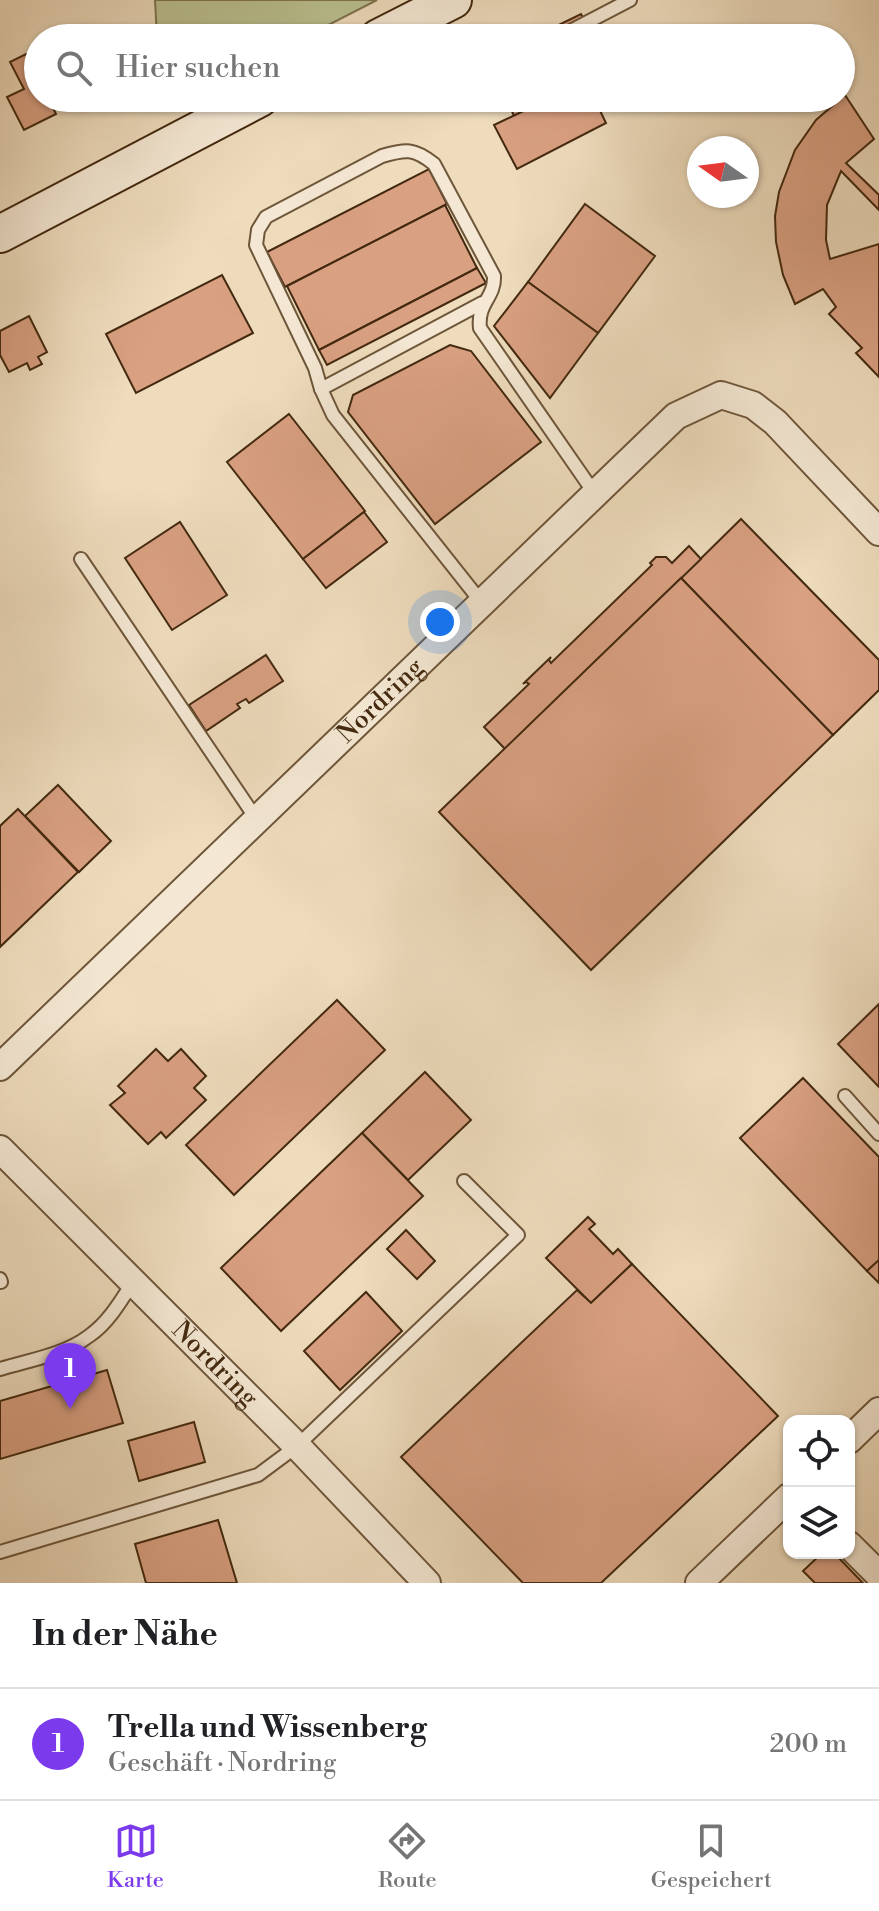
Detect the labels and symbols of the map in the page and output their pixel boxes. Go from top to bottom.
north arrow [687,136,759,208]
your location [420,602,460,642]
street label: Nordring [330,651,431,750]
street label: Nordring [165,1314,265,1414]
pin: 1 [44,1343,96,1409]

